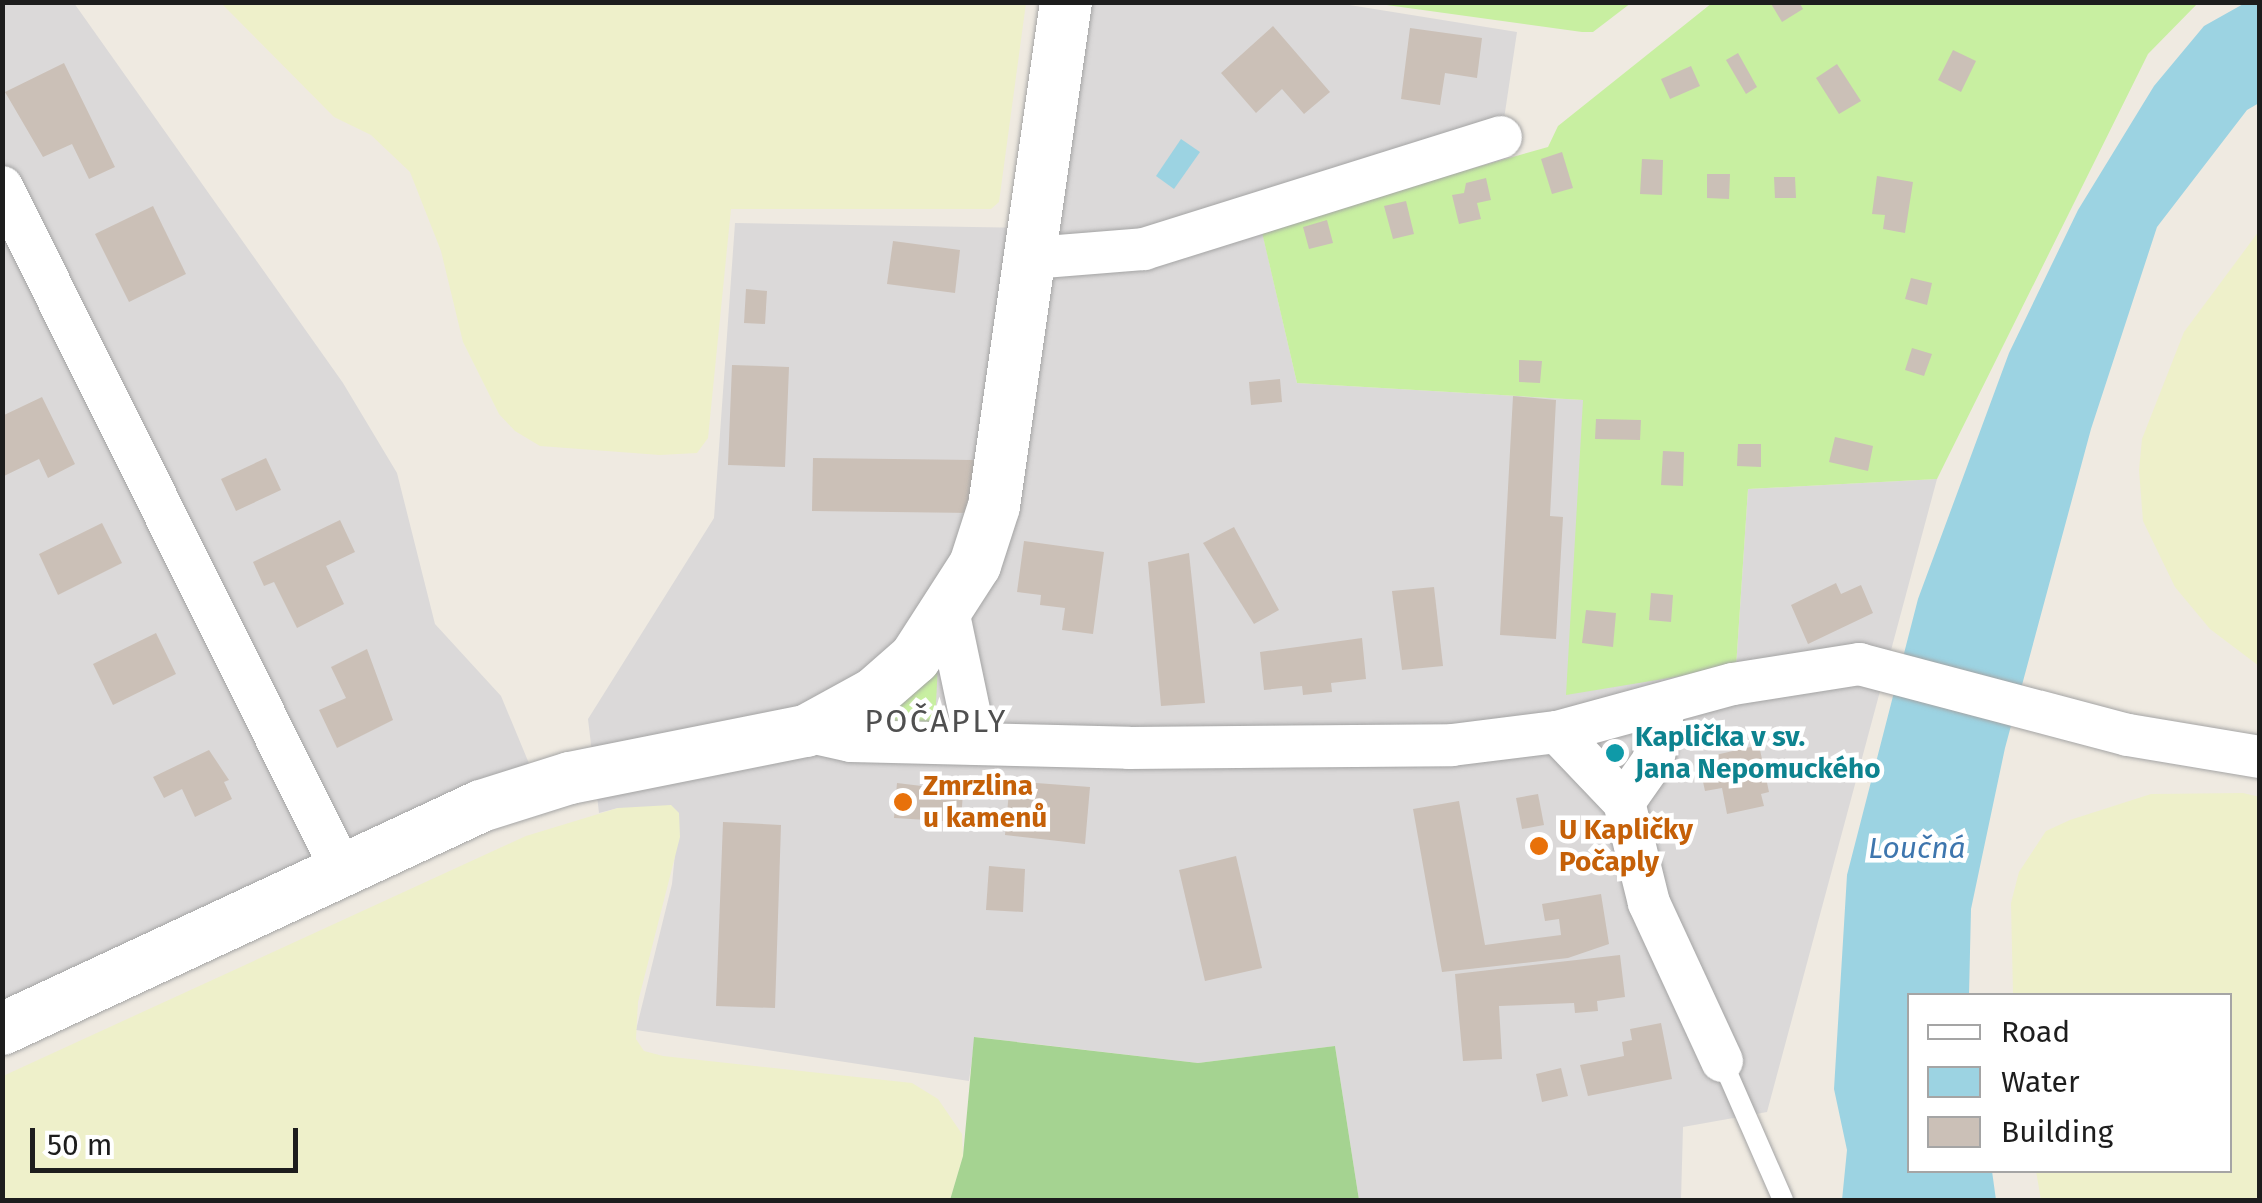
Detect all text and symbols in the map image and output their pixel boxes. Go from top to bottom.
district label: POČAPLY [864,702,1008,740]
place label: Kaplička v sv. Jana Nepomuckého [1635,720,1881,786]
marker: Kaplička v sv. Jana Nepomuckého [1604,742,1626,764]
place label: Zmrzlina u kamenů [923,769,1047,835]
marker: Zmrzlina u kamenů [892,791,914,813]
place label: U Kapličky Počaply [1559,813,1693,879]
water label: Loučná [1868,830,1966,866]
marker: U Kapličky Počaply [1528,835,1550,857]
legend [1907,993,2232,1173]
text: Road [2001,1014,2070,1050]
text: Water [2001,1064,2080,1100]
scale bar [35,1108,302,1170]
text: Building [2001,1114,2113,1150]
text: 50 m [47,1127,112,1163]

